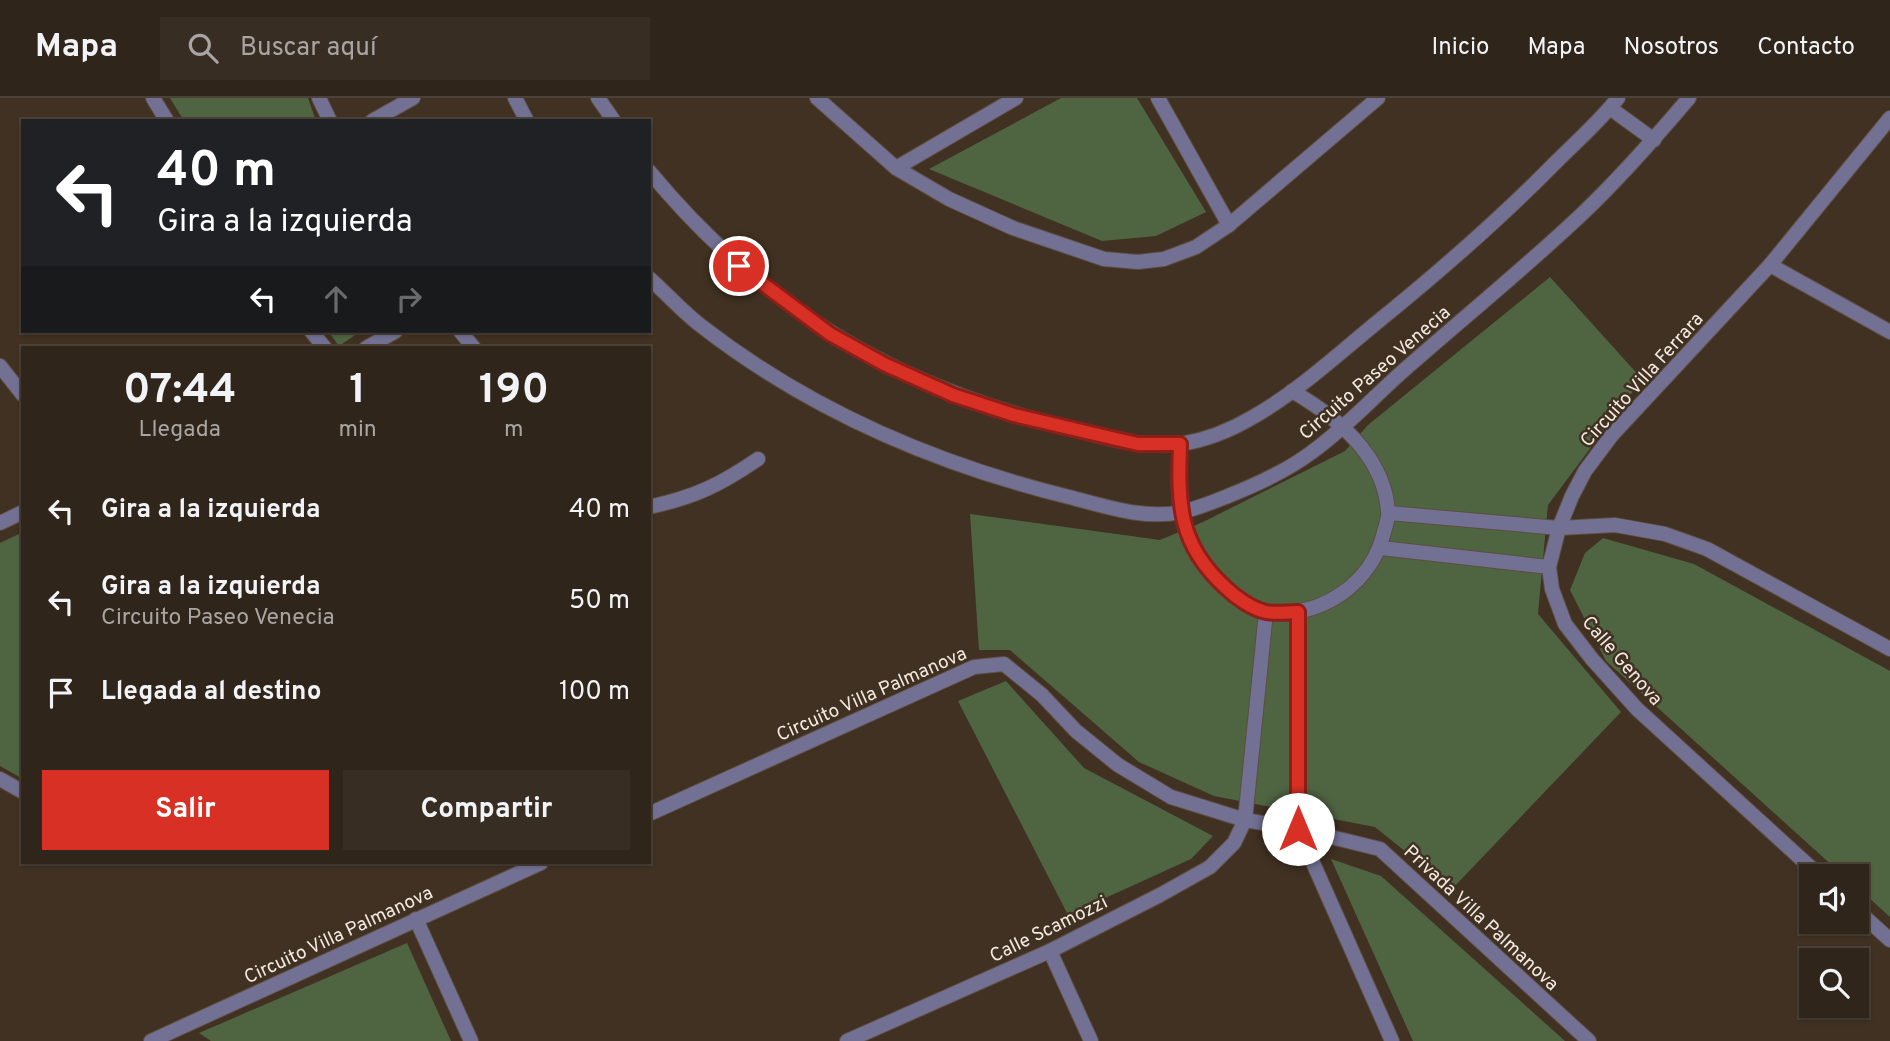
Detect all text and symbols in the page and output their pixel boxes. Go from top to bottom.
search box [160,17,650,80]
text: Mapa [35,27,118,69]
icon: search [184,29,222,67]
text: Buscar aquí [240,32,377,65]
text: Inicio [1432,33,1489,63]
text: Mapa [1527,33,1586,63]
text: Nosotros [1624,33,1719,63]
text: Contacto [1757,33,1855,63]
text: 40 m [157,142,276,204]
icon: left [42,147,133,238]
text: Gira a la izquierda [157,203,413,243]
pin [709,236,769,296]
icon: arrive [720,247,758,285]
icon: left [244,280,282,318]
icon: ahead [317,280,355,318]
icon: right [390,280,428,318]
street label: Circuito Paseo Venecia [1295,301,1456,446]
street label: Circuito Villa Ferrara [1576,308,1709,453]
text: 07:44 [123,365,237,418]
text: 1 [349,365,366,418]
text: 190 [479,365,549,418]
text: Llegada [139,416,221,445]
text: min [338,416,377,445]
text: m [504,416,524,445]
icon: left [42,492,80,530]
text: Gira a la izquierda [101,494,320,527]
text: 40 m [569,494,630,527]
text: Gira a la izquierda [101,571,320,604]
icon: left [42,583,80,621]
text: 50 m [569,585,630,618]
text: Circuito Paseo Venecia [101,604,335,633]
street label: Calle Genova [1576,611,1667,711]
street label: Circuito Villa Palmanova [773,642,971,748]
icon: arrive [42,674,80,712]
text: Llegada al destino [101,676,321,709]
text: 100 m [559,676,630,709]
button: Salir [42,770,329,850]
button: Compartir [343,770,630,850]
position arrow [1261,792,1335,866]
street label: Privada Villa Palmanova [1398,840,1563,997]
map controls [1799,864,1869,1018]
button: sound [1799,864,1869,934]
street label: Circuito Villa Palmanova [241,881,437,990]
street label: Calle Scamozzi [986,891,1112,969]
button: search [1799,948,1869,1018]

